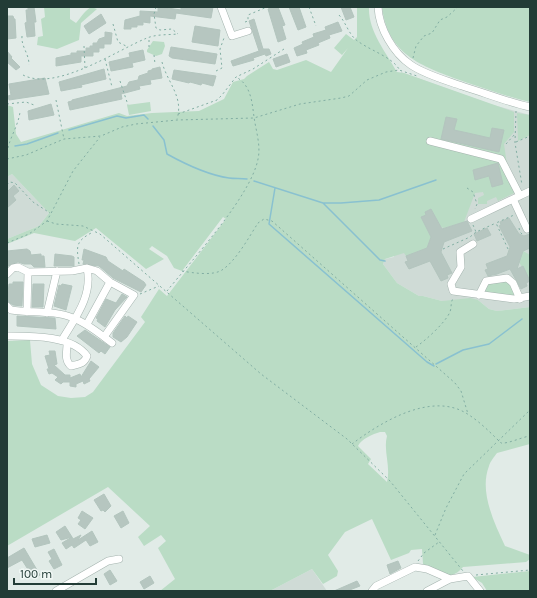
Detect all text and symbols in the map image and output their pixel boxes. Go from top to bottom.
scale bar [14,560,96,586]
text: 100 m [20,567,52,581]

